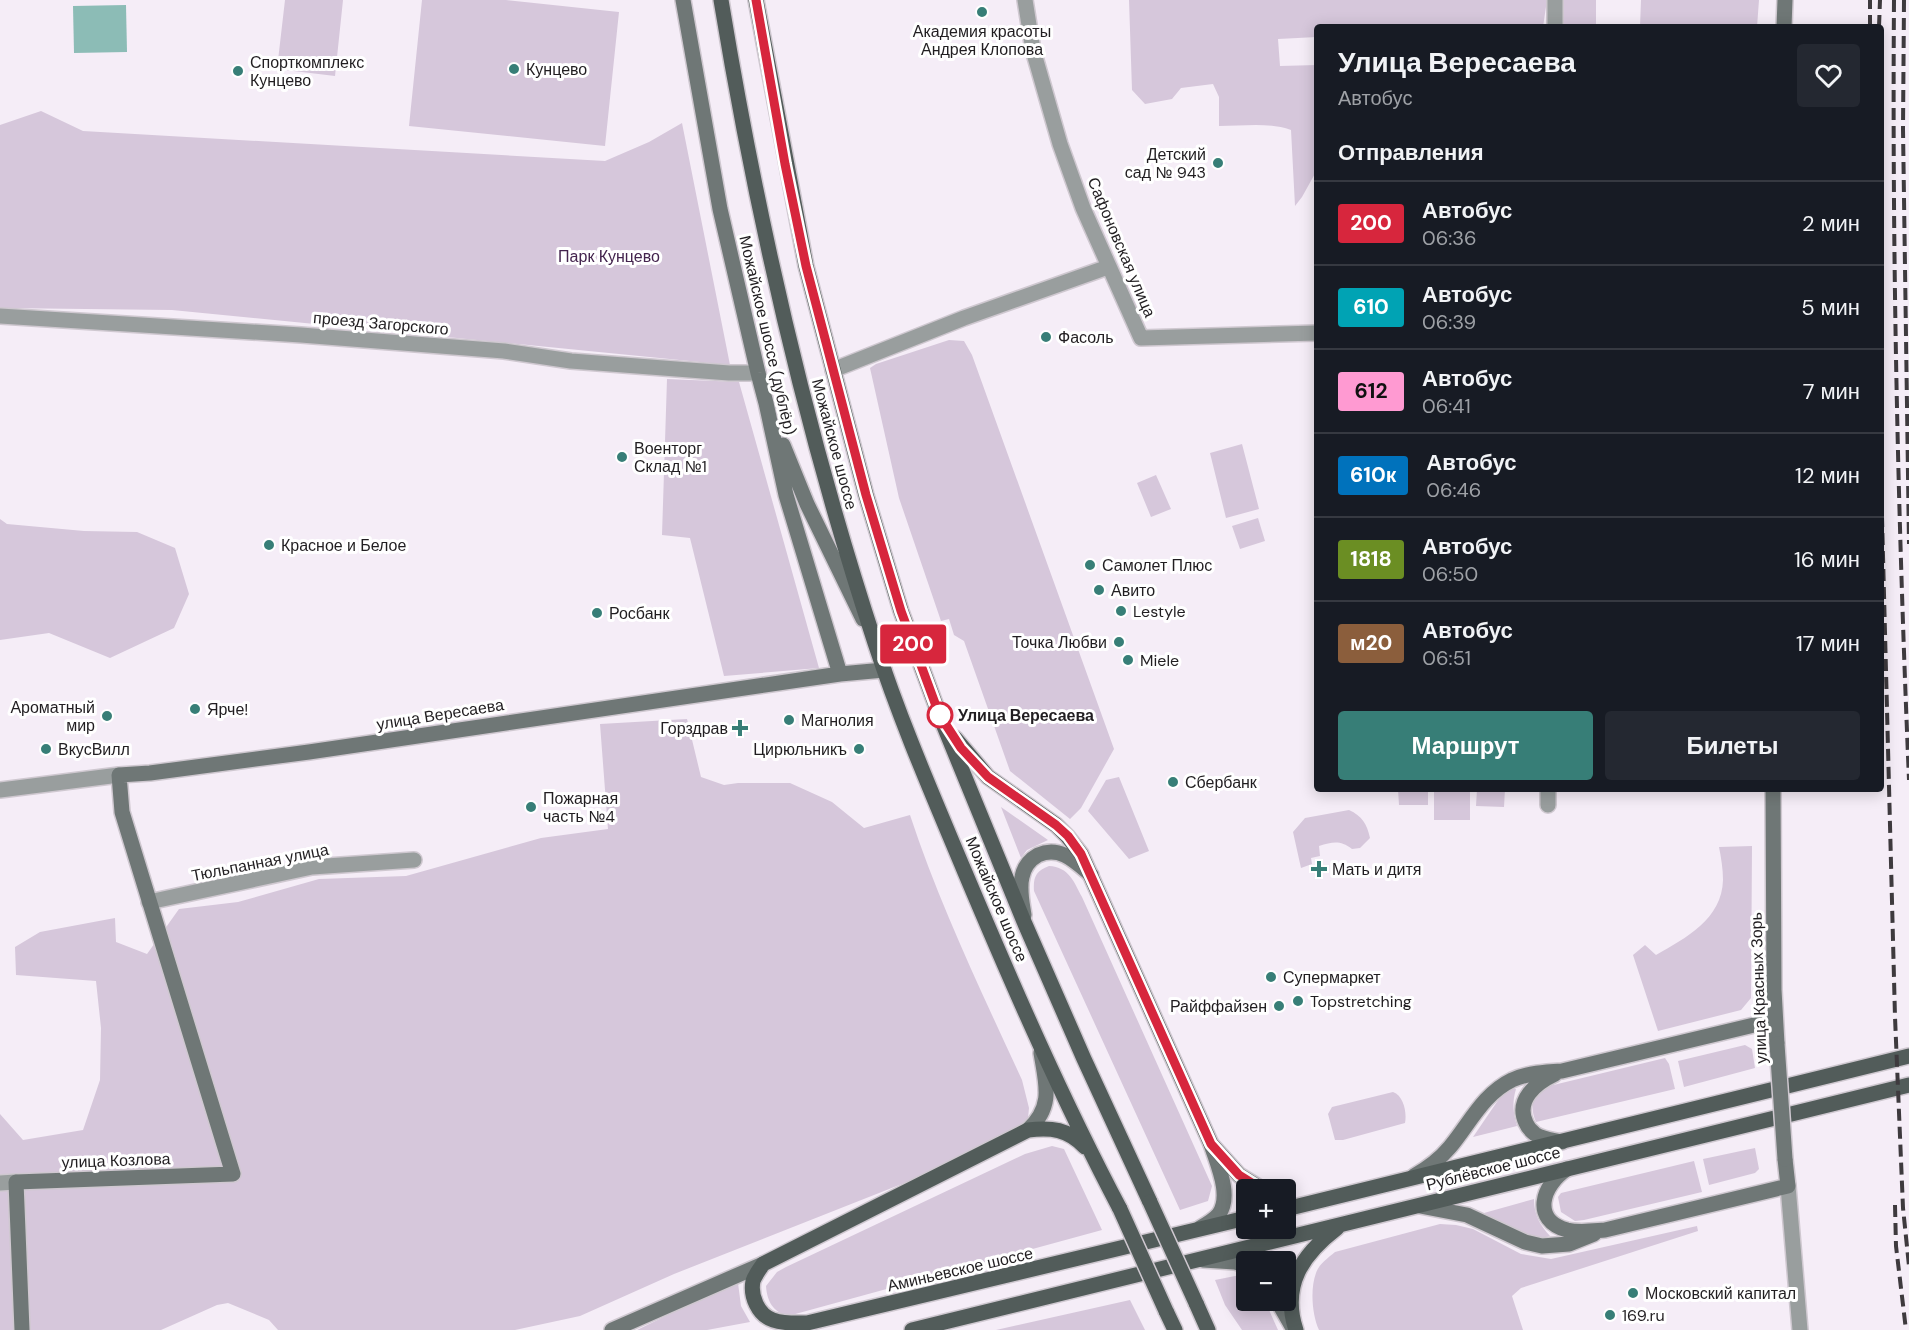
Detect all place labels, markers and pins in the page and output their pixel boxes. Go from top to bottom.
marker: Академия красоты Андрея Клопова [975,5,989,19]
place label: Академия красоты Андрея Клопова [913,21,1051,60]
place label: Спорткомплекс Кунцево [250,52,364,91]
place label: Кунцево [526,59,587,80]
marker: Кунцево [507,62,521,76]
marker: Спорткомплекс Кунцево [231,64,245,78]
place label: Детский сад № 943 [1125,144,1206,183]
marker: Детский сад № 943 [1211,156,1225,170]
place label: Фасоль [1058,327,1113,348]
marker: Фасоль [1039,330,1053,344]
place label: Военторг Склад №1 [634,438,707,477]
marker: Военторг Склад №1 [615,450,629,464]
place label: Красное и Белое [281,535,406,556]
marker: Красное и Белое [262,538,276,552]
place label: Самолет Плюс [1102,555,1212,576]
marker: Самолет Плюс [1083,558,1097,572]
place label: Авито [1111,580,1155,601]
marker: Авито [1092,583,1106,597]
place label: Lestyle [1133,601,1186,622]
place label: Росбанк [609,603,670,624]
marker: Lestyle [1114,604,1128,618]
marker: Росбанк [590,606,604,620]
place label: Точка Любви [1012,632,1107,653]
marker: Точка Любви [1112,635,1126,649]
place label: Miele [1140,650,1179,671]
marker: Miele [1121,653,1135,667]
place label: Ароматный мир [10,697,95,736]
place label: Ярче! [207,699,248,720]
marker: Ярче! [188,702,202,716]
marker: Улица Вересаева [927,702,953,728]
place label: Улица Вересаева [958,705,1094,726]
marker: Ароматный мир [100,709,114,723]
place label: Магнолия [801,710,874,731]
marker: Магнолия [782,713,796,727]
place label: Горздрав [660,718,728,739]
marker: Горздрав [733,721,747,735]
place label: ВкусВилл [58,739,130,760]
place label: Цирюльникъ [753,739,847,760]
marker: ВкусВилл [39,742,53,756]
marker: Цирюльникъ [852,742,866,756]
place label: Сбербанк [1185,772,1258,793]
marker: Сбербанк [1166,775,1180,789]
place label: Пожарная часть №4 [543,788,618,827]
marker: Пожарная часть №4 [524,800,538,814]
place label: Мать и дитя [1332,859,1421,880]
marker: Мать и дитя [1310,860,1328,878]
place label: Супермаркет [1283,967,1381,988]
marker: Супермаркет [1264,970,1278,984]
place label: Topstretching [1310,991,1412,1012]
marker: Topstretching [1291,994,1305,1008]
place label: Райффайзен [1170,996,1267,1017]
marker: Райффайзен [1272,999,1286,1013]
place label: Московский капитал [1645,1283,1796,1304]
marker: Московский капитал [1626,1286,1640,1300]
place label: 169.ru [1622,1305,1665,1326]
marker: 169.ru [1603,1308,1617,1322]

